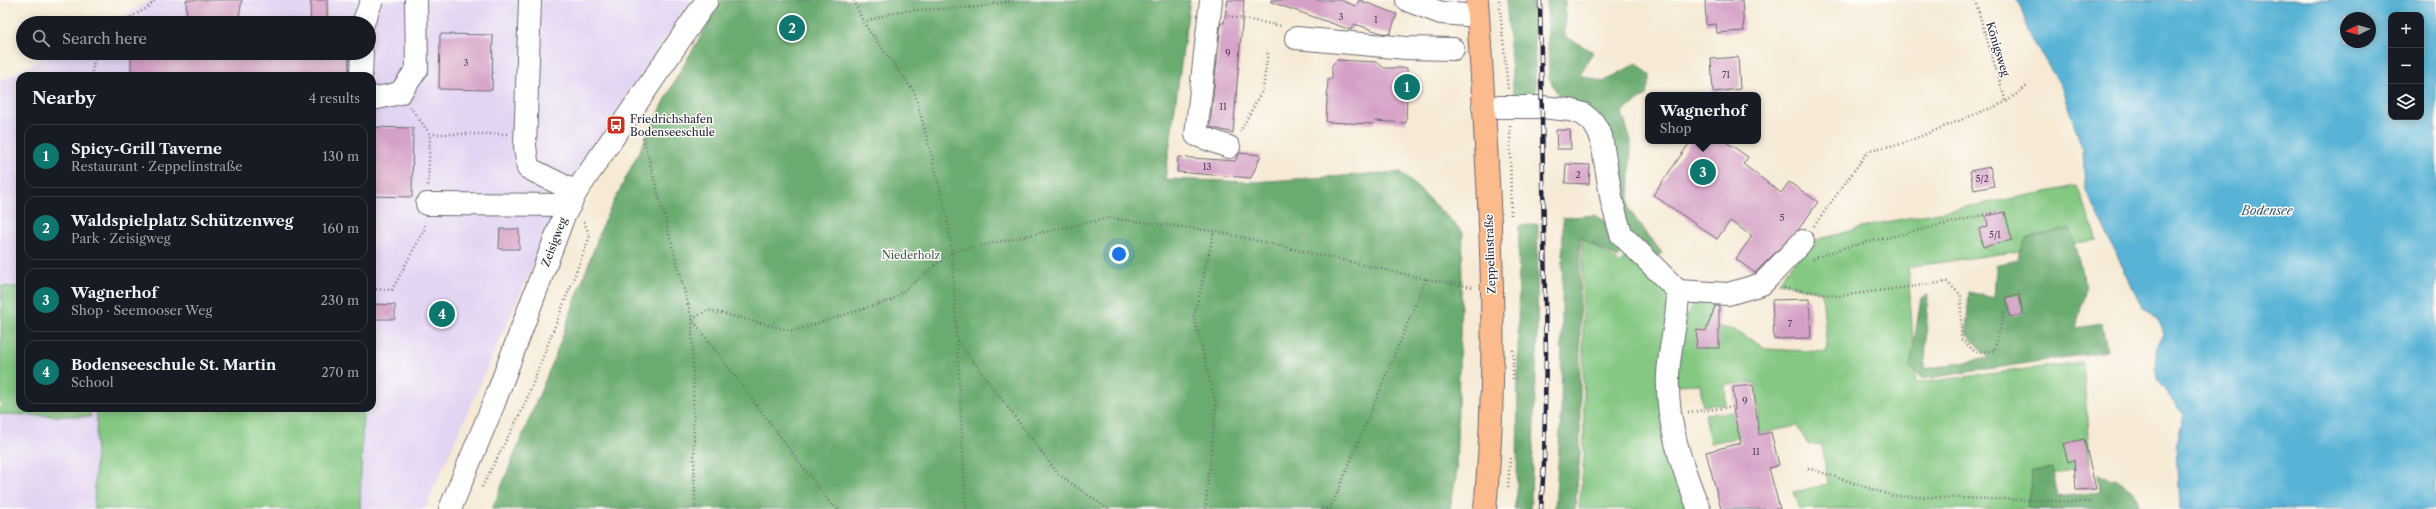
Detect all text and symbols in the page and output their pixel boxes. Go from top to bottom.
house number: 3 [1339,11,1344,22]
north arrow [2340,12,2376,48]
map controls [2388,12,2424,120]
button: + [2388,12,2424,48]
pin: 2 [779,13,805,43]
house number: 1 [1374,14,1378,25]
search box [16,16,376,60]
street label: Königsweg [1983,20,2013,78]
icon: search [30,27,52,49]
text: Search here [62,29,147,48]
house number: 9 [1225,47,1231,58]
button: − [2388,48,2424,84]
house number: 3 [464,57,469,68]
house number: 71 [1722,69,1730,80]
pin: 1 [1394,72,1420,102]
button: layers [2388,84,2424,120]
text: Nearby [32,88,96,108]
text: 4 results [309,90,360,106]
popup [1645,92,1761,144]
house number: 11 [1219,101,1227,112]
text: Wagnerhof [1660,101,1746,120]
place label: Friedrichshafen Bodenseeschule [630,112,715,139]
bus stop icon: Friedrichshafen Bodenseeschule [605,114,627,136]
text: Shop [1660,120,1692,136]
text: Spicy-Grill Taverne [71,139,222,158]
text: 1 [43,148,49,164]
text: 130 m [323,148,359,164]
pin: 3 [1690,157,1716,187]
text: Restaurant · Zeppelinstraße [71,158,242,174]
house number: 13 [1203,161,1211,172]
house number: 2 [1575,169,1581,180]
house number: 5/2 [1975,173,1989,184]
water label: Bodensee [2241,203,2294,218]
text: Waldspielplatz Schützenweg [71,211,293,230]
house number: 5 [1780,212,1785,223]
street label: Zeppelinstraße [1482,214,1498,294]
street label: Zeisigweg [538,215,570,269]
text: 2 [42,220,50,236]
text: 160 m [322,220,359,236]
house number: 5/1 [1989,229,2001,240]
text: Park · Zeisigweg [71,230,171,246]
your location [1109,244,1129,264]
park label: Niederholz [882,248,941,262]
text: Wagnerhof [71,283,158,302]
text: 3 [42,292,50,308]
text: 230 m [321,292,359,308]
pin: 4 [429,299,455,329]
text: Shop · Seemooser Weg [71,302,212,318]
house number: 7 [1788,318,1793,329]
text: Bodenseeschule St. Martin [71,355,276,374]
text: 4 [42,364,50,380]
text: 270 m [321,364,359,380]
text: School [71,374,114,390]
house number: 9 [1742,395,1748,406]
house number: 11 [1752,446,1760,457]

